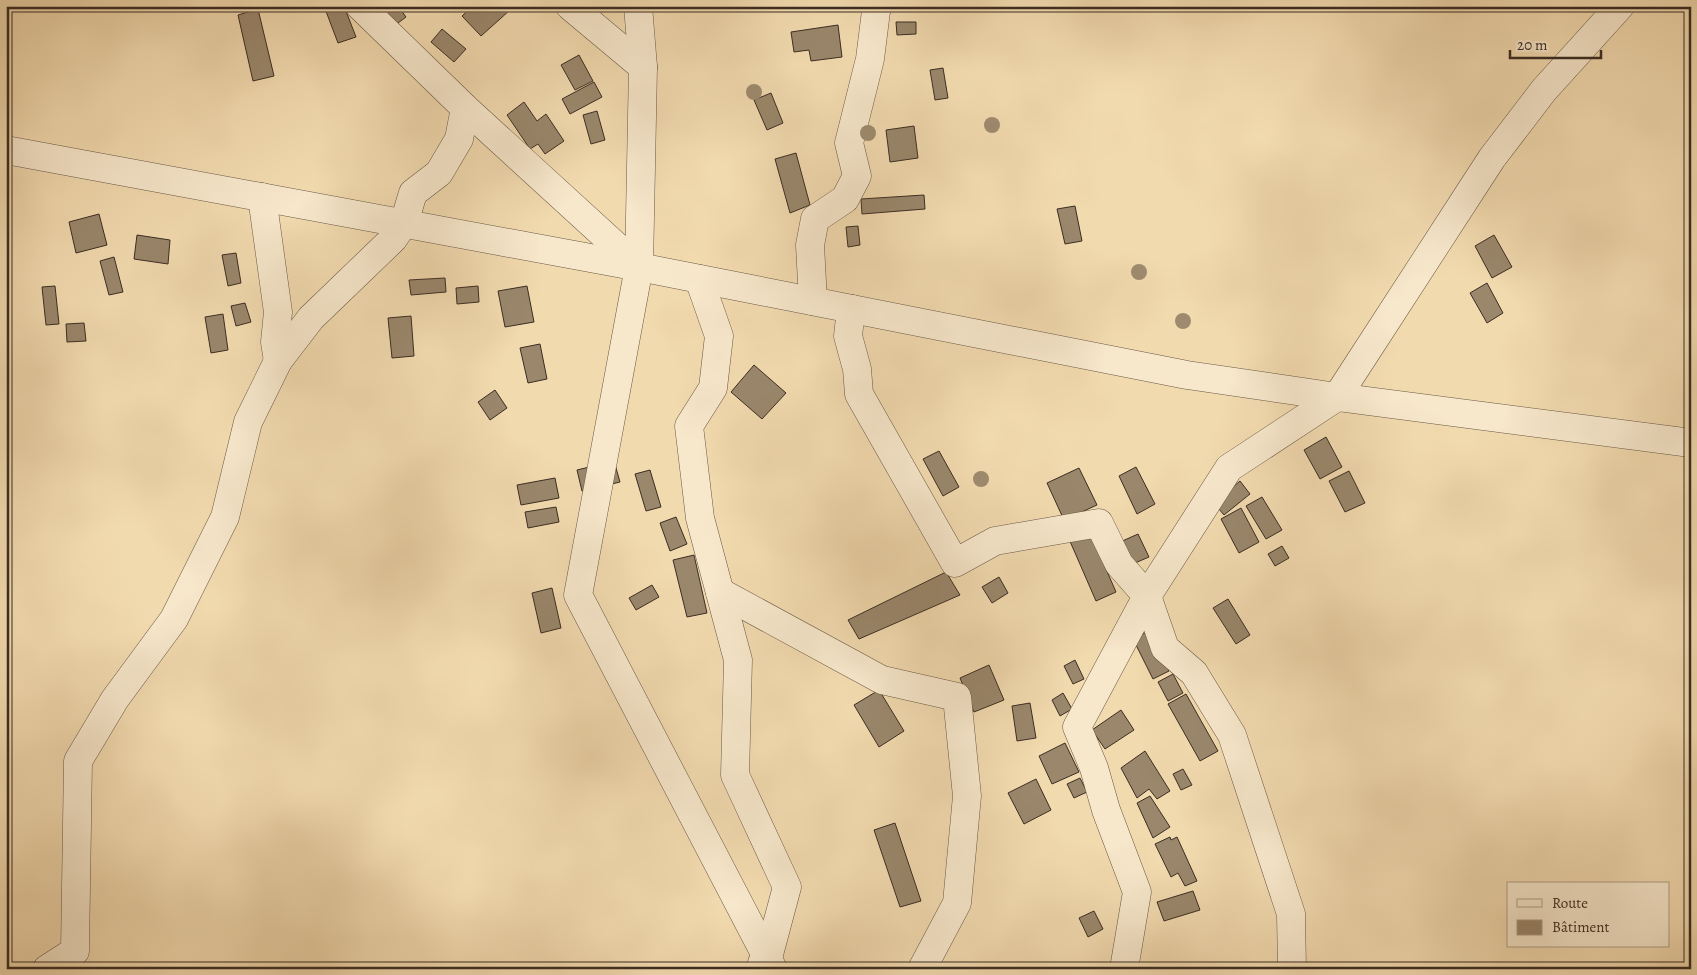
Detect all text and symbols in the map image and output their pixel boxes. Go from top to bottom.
scale bar [1510,28,1601,60]
text: 20 m [1517,35,1548,55]
legend [1507,882,1670,948]
text: Route [1552,893,1588,913]
text: Bâtiment [1552,917,1610,937]

